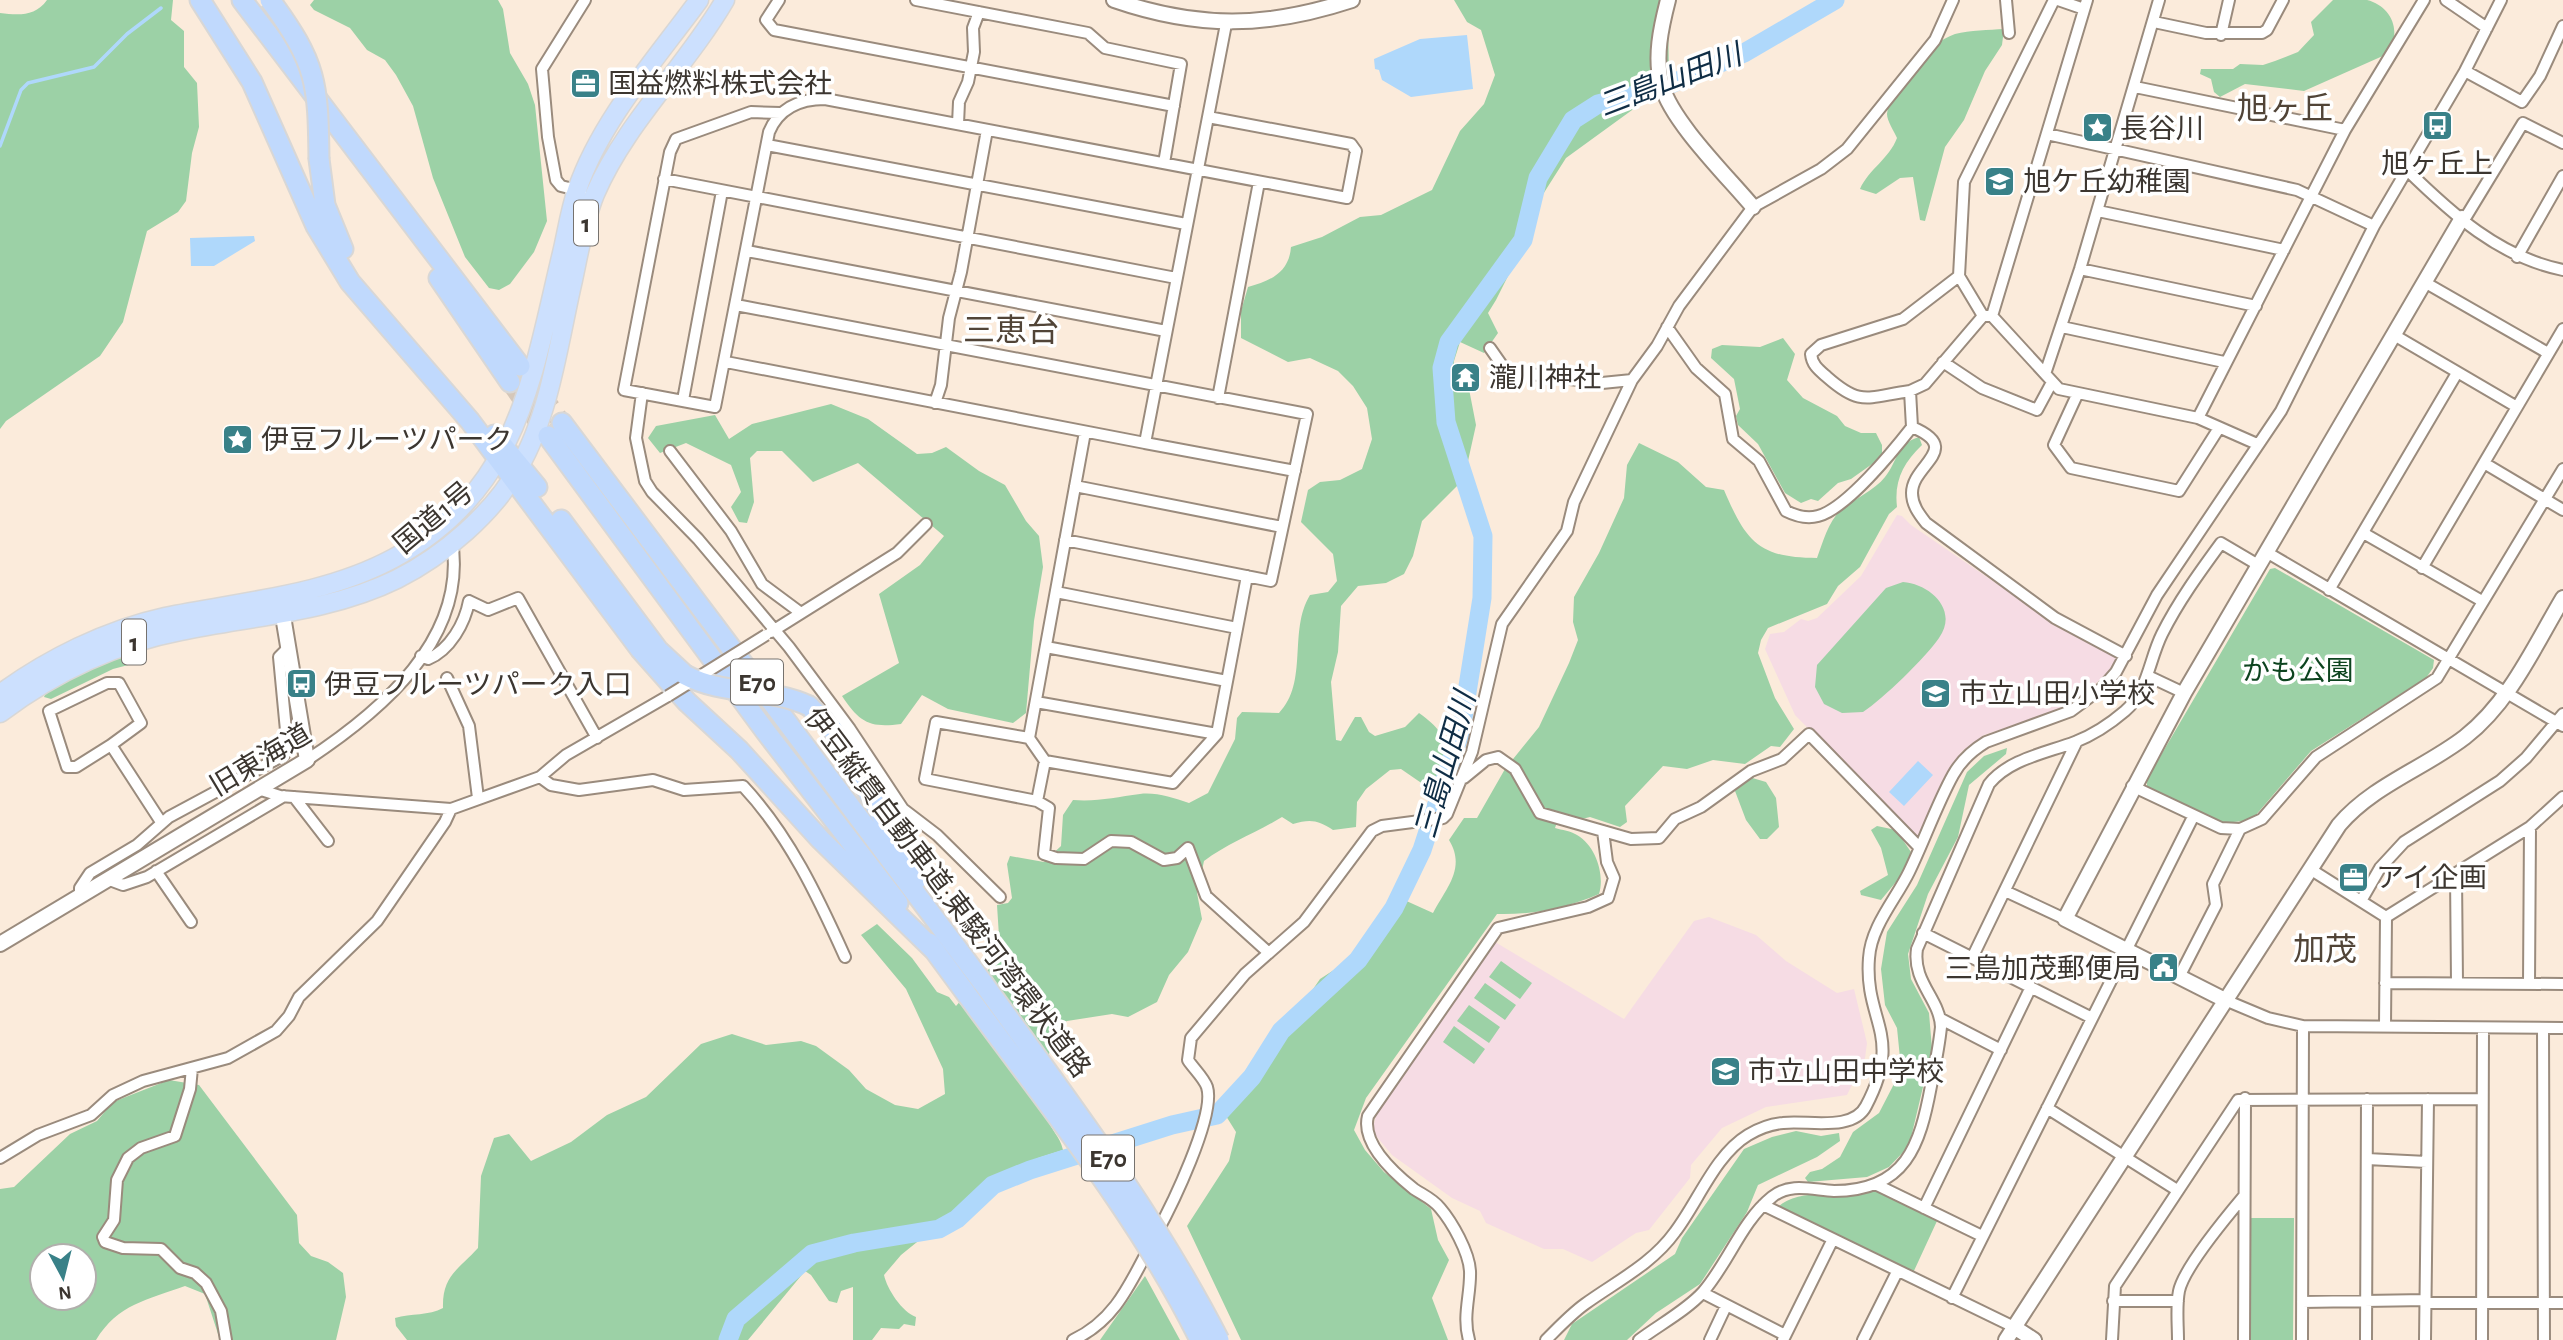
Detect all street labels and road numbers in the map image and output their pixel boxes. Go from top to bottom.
road number: 1 [574,200,598,246]
street label: 国道1号 [388,476,479,559]
road number: 1 [122,620,146,664]
road number: E70 [731,660,783,704]
street label: 伊豆縦貫自動車道;東駿河湾環状道路 [798,702,1096,1083]
street label: 旧東海道 [205,718,316,802]
road number: E70 [1082,1135,1134,1180]

